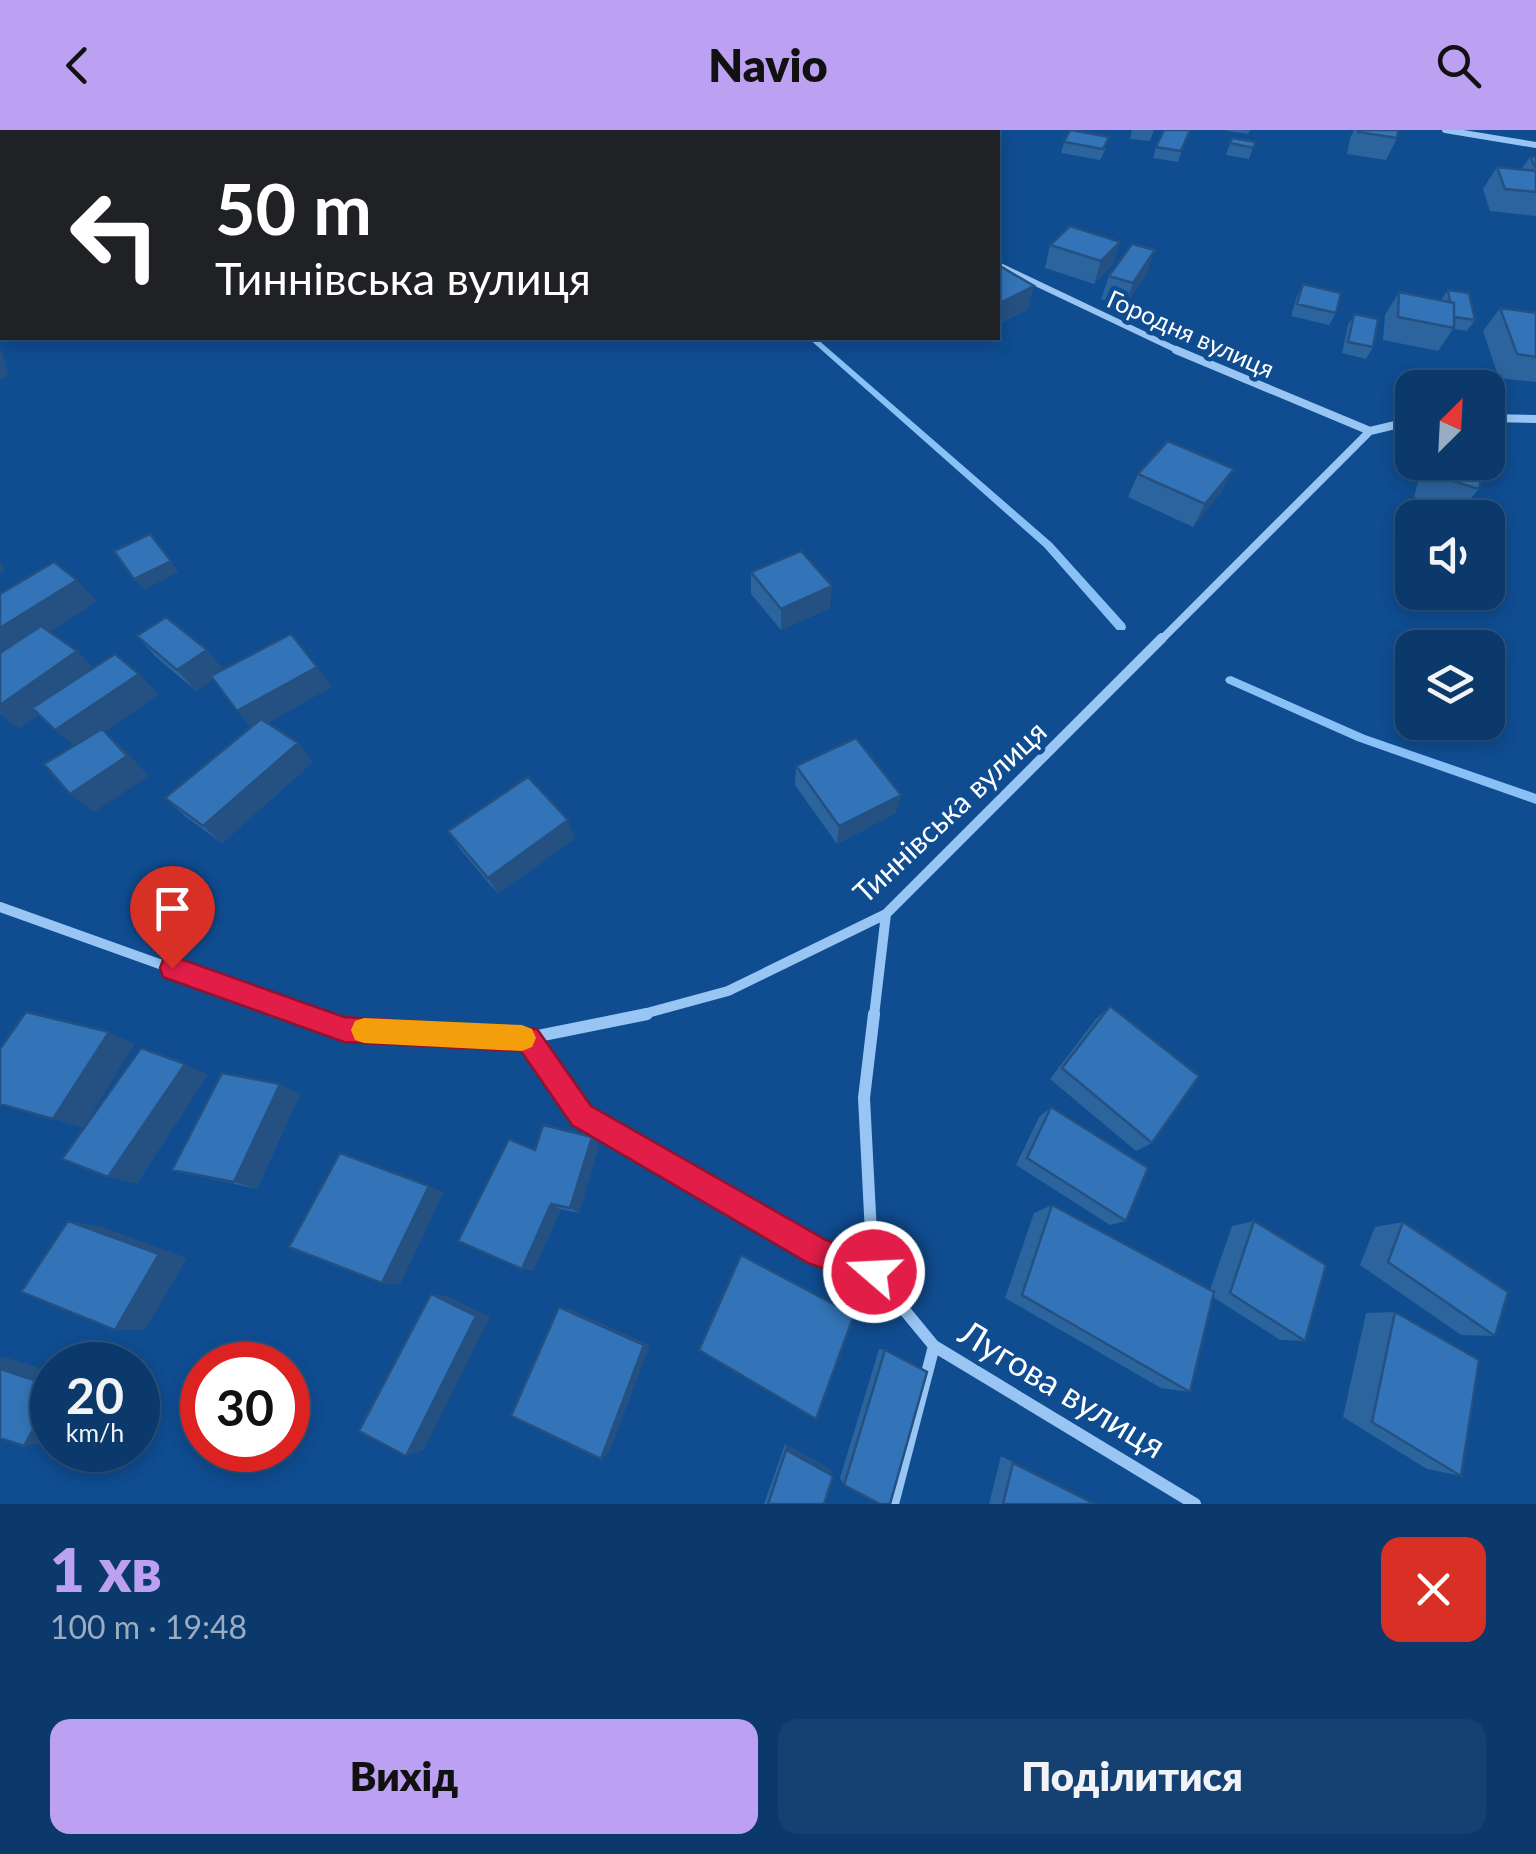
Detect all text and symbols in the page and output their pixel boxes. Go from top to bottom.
icon: back [50,38,105,93]
text: Navio [708,38,828,92]
icon: search [1431,38,1486,93]
text: 50 m [215,166,372,250]
icon: left [50,170,180,300]
text: Тиннівська вулиця [215,251,591,305]
street label: Городня вулиця [1103,283,1279,383]
north arrow [1395,370,1505,480]
map controls [1395,370,1505,740]
button: sound [1395,500,1505,610]
button: layers [1395,630,1505,740]
street label: Тиннівська вулиця [845,712,1053,910]
pin [130,866,215,969]
icon: arrive [145,881,200,936]
position arrow [822,1220,926,1324]
street label: Лугова вулиця [952,1310,1174,1466]
speed limit sign: 30 [180,1342,310,1472]
text: 20 [66,1365,124,1425]
text: km/h [66,1417,124,1447]
text: 1 хв [50,1533,162,1605]
button: close [1381,1537,1486,1642]
text: 100 m · 19:48 [50,1607,247,1646]
button: Вихід [50,1719,758,1834]
button: Поділитися [778,1719,1486,1834]

